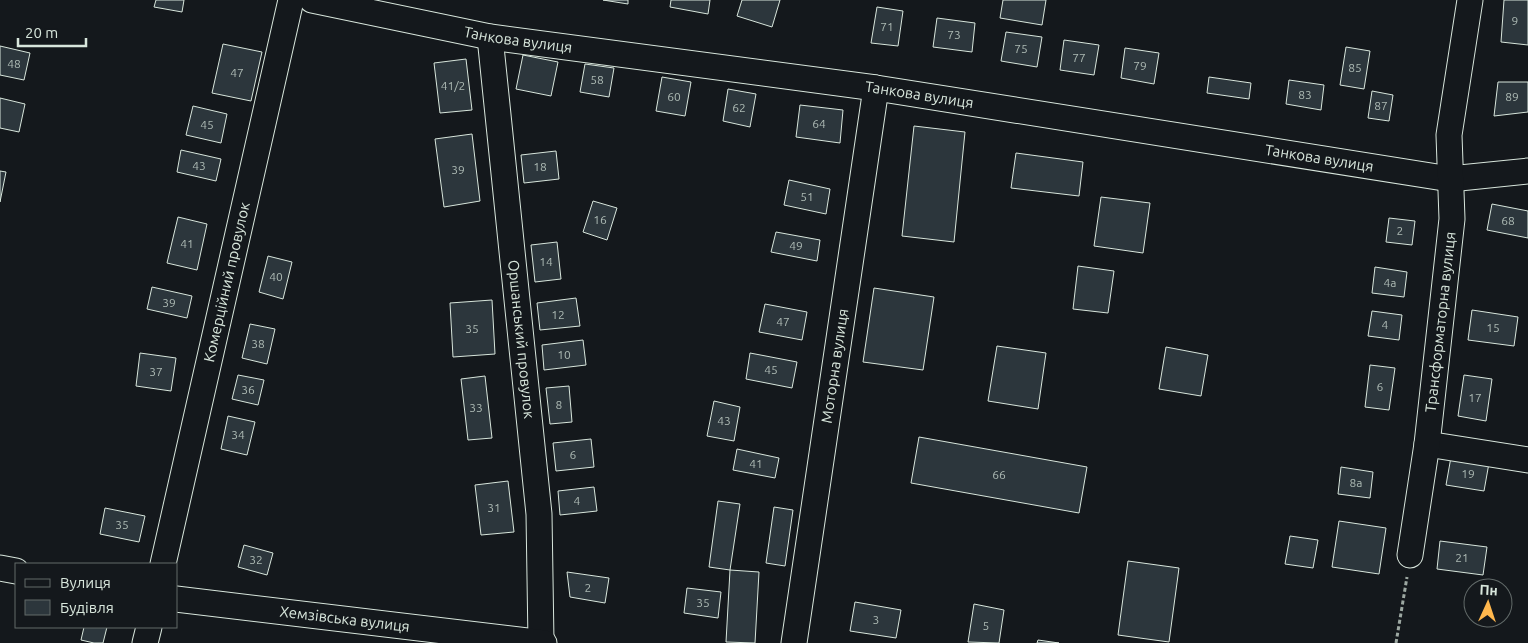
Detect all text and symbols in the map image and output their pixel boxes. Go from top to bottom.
house number: 9 [1512,14,1518,27]
scale bar [18,15,85,47]
house number: 71 [880,20,894,33]
street label: Танкова вулиця [462,23,573,56]
text: 20 m [25,24,58,41]
house number: 73 [947,28,961,41]
house number: 75 [1014,42,1028,55]
house number: 77 [1072,51,1086,64]
house number: 48 [7,57,21,70]
house number: 79 [1133,59,1147,72]
house number: 85 [1348,61,1362,74]
house number: 47 [230,66,244,79]
house number: 58 [590,73,604,86]
street label: Танкова вулиця [864,78,975,111]
house number: 41/2 [441,79,465,92]
house number: 83 [1298,88,1312,101]
house number: 60 [667,90,681,103]
house number: 89 [1505,90,1519,103]
house number: 87 [1374,99,1388,112]
house number: 62 [732,101,746,114]
house number: 64 [812,117,826,130]
house number: 45 [200,118,214,131]
street label: Танкова вулиця [1264,141,1375,175]
house number: 43 [192,159,206,172]
house number: 18 [533,160,547,173]
house number: 39 [451,163,465,176]
house number: 51 [800,190,814,203]
street label: Комерційний провулок [200,200,253,364]
house number: 16 [593,213,607,226]
house number: 68 [1501,214,1515,227]
house number: 2 [1397,224,1403,237]
street label: Трансформаторна вулиця [1422,231,1459,413]
house number: 41 [180,237,194,250]
house number: 49 [789,239,803,252]
house number: 14 [539,255,553,268]
street label: Оршанський провулок [505,259,538,420]
house number: 40 [269,270,283,283]
house number: 4а [1384,276,1396,289]
house number: 39 [162,296,176,309]
street label: Моторна вулиця [818,307,851,424]
house number: 12 [551,308,565,321]
house number: 47 [776,315,790,328]
house number: 4 [1382,318,1389,331]
house number: 15 [1486,321,1500,334]
house number: 35 [465,322,479,335]
house number: 38 [251,337,265,350]
house number: 10 [557,348,571,361]
house number: 45 [764,363,778,376]
house number: 37 [149,365,163,378]
house number: 6 [1377,380,1384,393]
house number: 36 [241,383,255,396]
house number: 17 [1468,391,1482,404]
house number: 8 [556,398,563,411]
house number: 33 [469,401,483,414]
house number: 43 [717,414,731,427]
house number: 34 [231,428,245,441]
house number: 6 [570,448,577,461]
house number: 41 [749,457,763,470]
house number: 19 [1461,467,1475,480]
house number: 66 [992,468,1006,481]
house number: 8а [1350,476,1362,489]
house number: 4 [574,494,581,507]
house number: 31 [487,501,501,514]
house number: 35 [115,518,129,531]
house number: 21 [1455,551,1469,564]
house number: 32 [249,553,263,566]
legend [15,563,178,628]
text: Вулиця [60,574,111,591]
north arrow [1463,578,1513,628]
house number: 2 [585,581,591,594]
text: Пн [1479,582,1498,598]
house number: 35 [696,596,710,609]
text: Будівля [60,599,114,616]
street label: Хемзівська вулиця [279,602,411,635]
house number: 3 [873,613,879,626]
house number: 5 [983,619,989,632]

